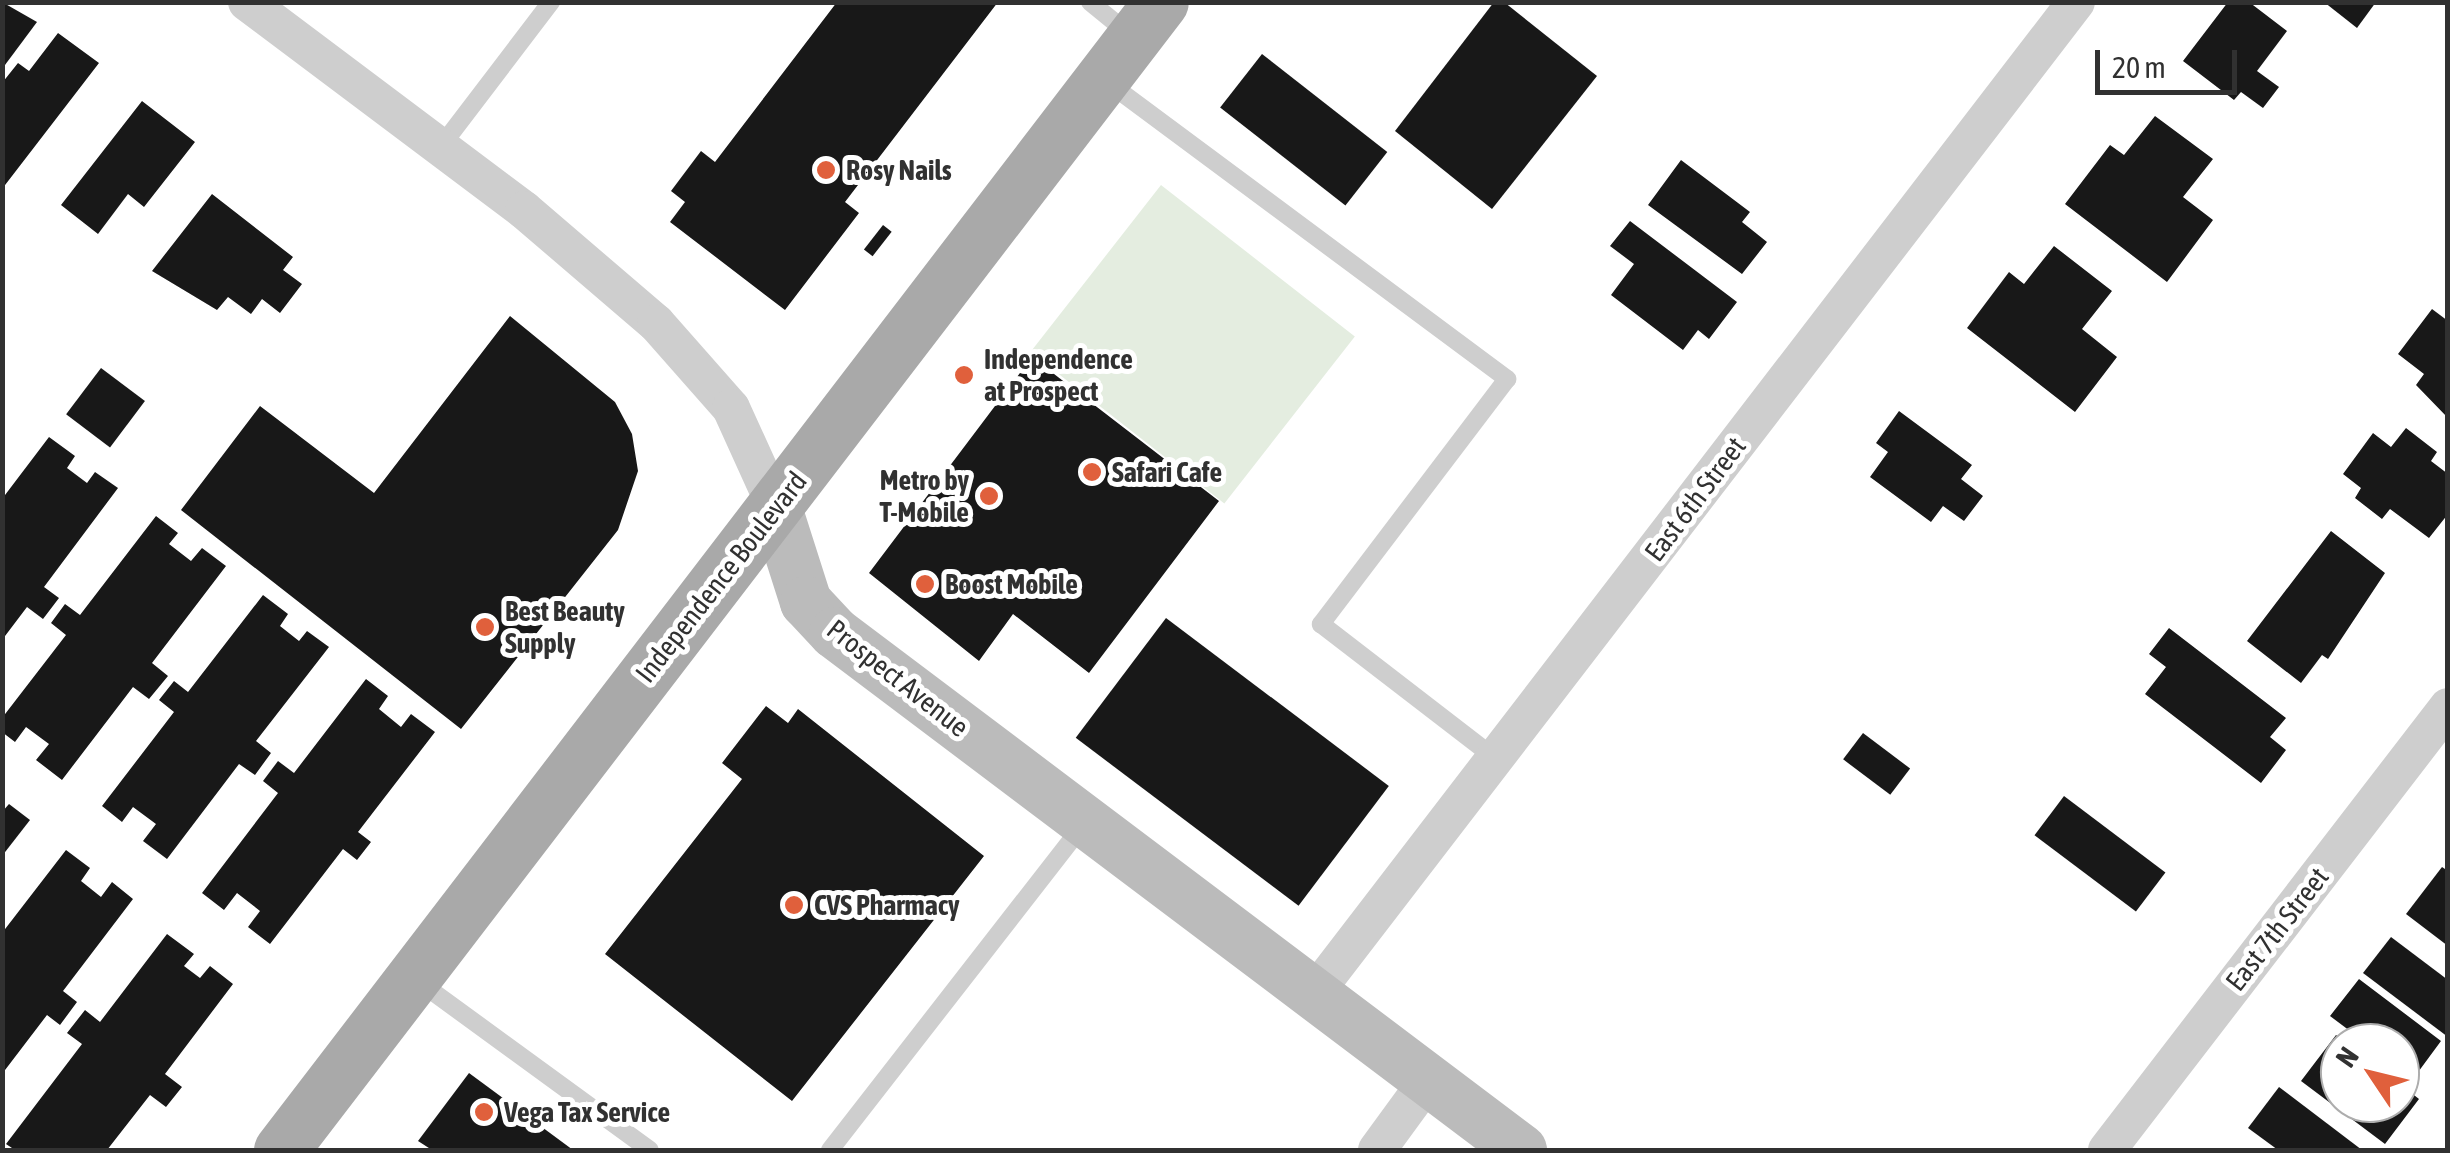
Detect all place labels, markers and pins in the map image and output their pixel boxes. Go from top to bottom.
place label: Rosy Nails [846,153,952,187]
marker: Rosy Nails [815,159,837,181]
place label: Independence at Prospect [984,342,1133,408]
marker: Independence at Prospect [953,364,975,386]
place label: Safari Cafe [1112,455,1222,489]
marker: Safari Cafe [1081,461,1103,483]
place label: Metro by T-Mobile [880,463,969,529]
marker: Metro by T-Mobile [978,485,1000,507]
place label: Boost Mobile [945,567,1078,601]
marker: Boost Mobile [914,573,936,595]
place label: Best Beauty Supply [505,594,625,660]
marker: Best Beauty Supply [474,616,496,638]
place label: CVS Pharmacy [814,888,960,922]
marker: CVS Pharmacy [783,894,805,916]
place label: Vega Tax Service [504,1095,670,1129]
marker: Vega Tax Service [473,1101,495,1123]

